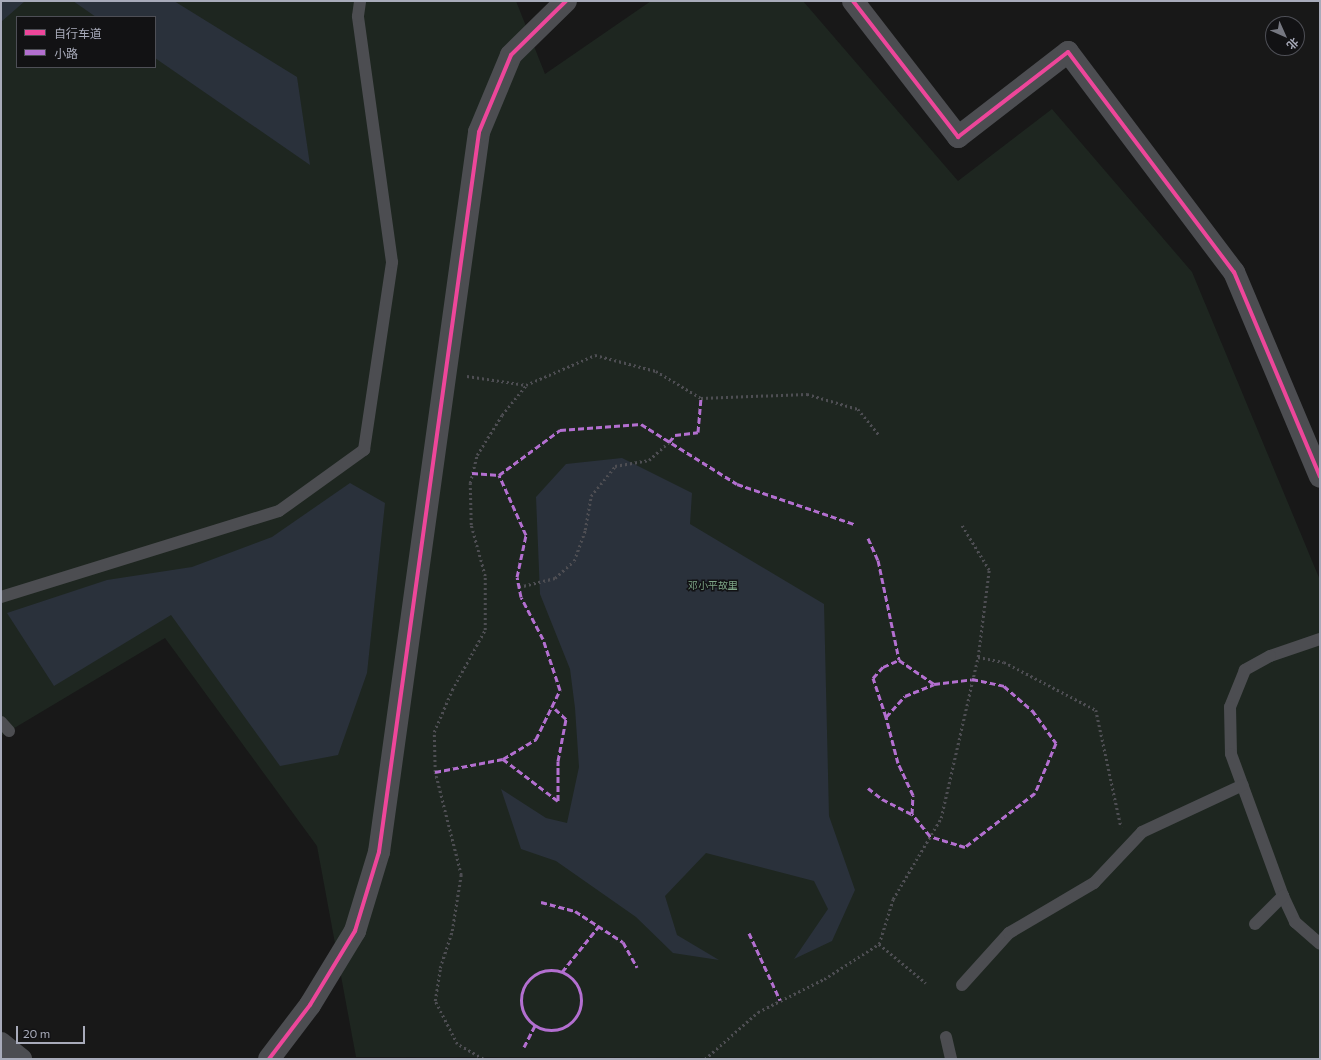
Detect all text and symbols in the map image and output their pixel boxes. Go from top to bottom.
legend [16,16,156,68]
north arrow [1265,16,1305,56]
text: 自行车道 [54,26,102,40]
text: 北 [1285,36,1302,53]
text: 小路 [54,46,78,60]
park label: 邓小平故里 [688,580,738,592]
scale bar [18,1018,87,1044]
text: 20 m [23,1026,50,1040]

